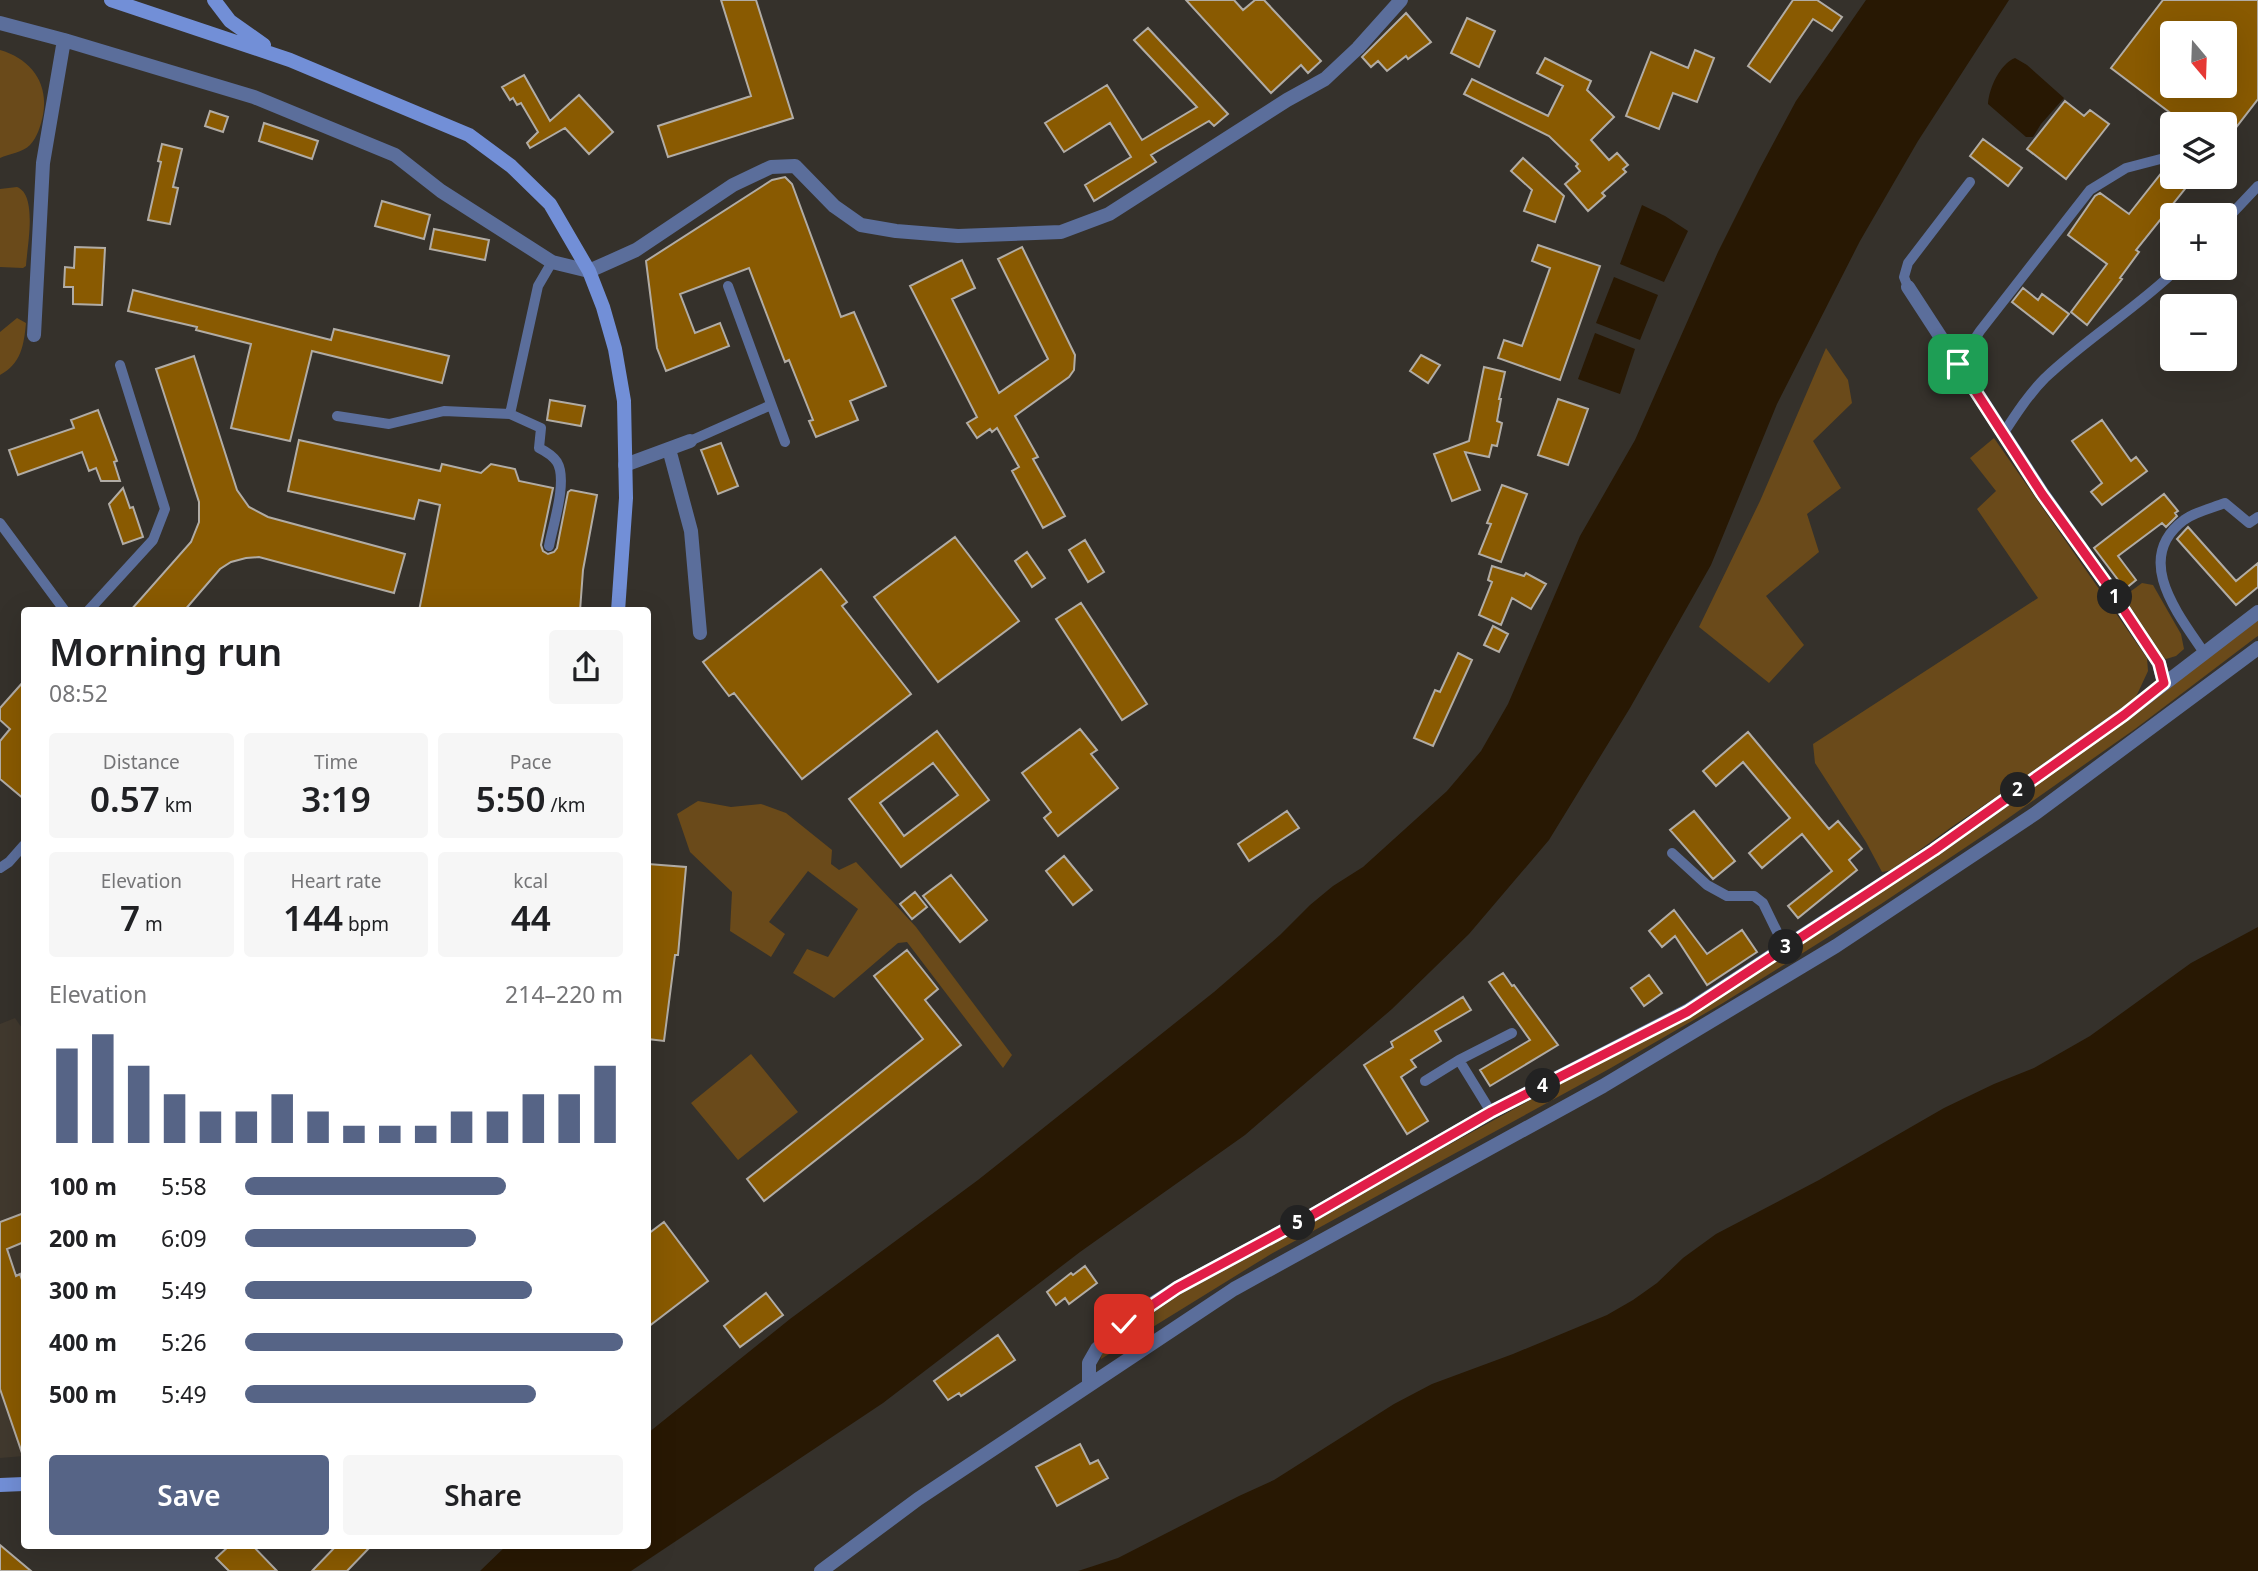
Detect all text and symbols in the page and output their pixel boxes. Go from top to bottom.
north arrow [2160,21,2236,98]
map controls [2160,21,2237,371]
button: layers [2160,112,2237,189]
button: + [2160,203,2237,280]
button: − [2160,294,2237,371]
pin [1928,334,1988,394]
icon: arrive [1939,345,1977,383]
pin: 1 [2098,580,2132,614]
text: 1 [2109,583,2120,609]
text: Morning run [49,625,282,677]
button: share [549,630,623,704]
text: 08:52 [49,677,108,709]
text: Distance [103,749,180,775]
text: Time [314,749,358,775]
text: Pace [510,749,552,775]
pin: 2 [2000,772,2036,808]
text: 0.57 [90,775,160,822]
text: 3:19 [301,775,371,822]
text: 5:50 [476,775,546,822]
text: 2 [2012,776,2023,802]
text: km [160,792,193,818]
text: /km [546,792,585,818]
text: Elevation [101,868,182,894]
text: Heart rate [291,868,381,894]
text: kcal [513,868,548,894]
text: 7 [120,894,140,941]
text: 144 [283,894,343,941]
text: 44 [511,894,551,941]
text: m [140,911,163,937]
text: bpm [343,911,389,937]
pin: 3 [1768,930,1803,964]
text: 3 [1780,933,1791,959]
text: Elevation [49,978,147,1010]
text: 214–220 m [505,978,623,1010]
pin: 4 [1526,1068,1560,1104]
text: 4 [1537,1072,1548,1098]
text: 100 m [49,1170,117,1202]
text: 5:58 [161,1170,207,1202]
pin: 5 [1280,1206,1316,1240]
text: 5 [1292,1209,1303,1235]
text: 200 m [49,1222,117,1254]
text: 6:09 [161,1222,207,1254]
text: 300 m [49,1274,117,1306]
text: 5:49 [161,1274,207,1306]
pin [1094,1294,1154,1354]
icon: check [1105,1305,1143,1343]
text: 400 m [49,1326,117,1358]
text: 5:26 [161,1326,207,1358]
text: 500 m [49,1378,117,1410]
text: 5:49 [161,1378,207,1410]
button: Save [49,1455,329,1535]
button: Share [343,1455,623,1535]

